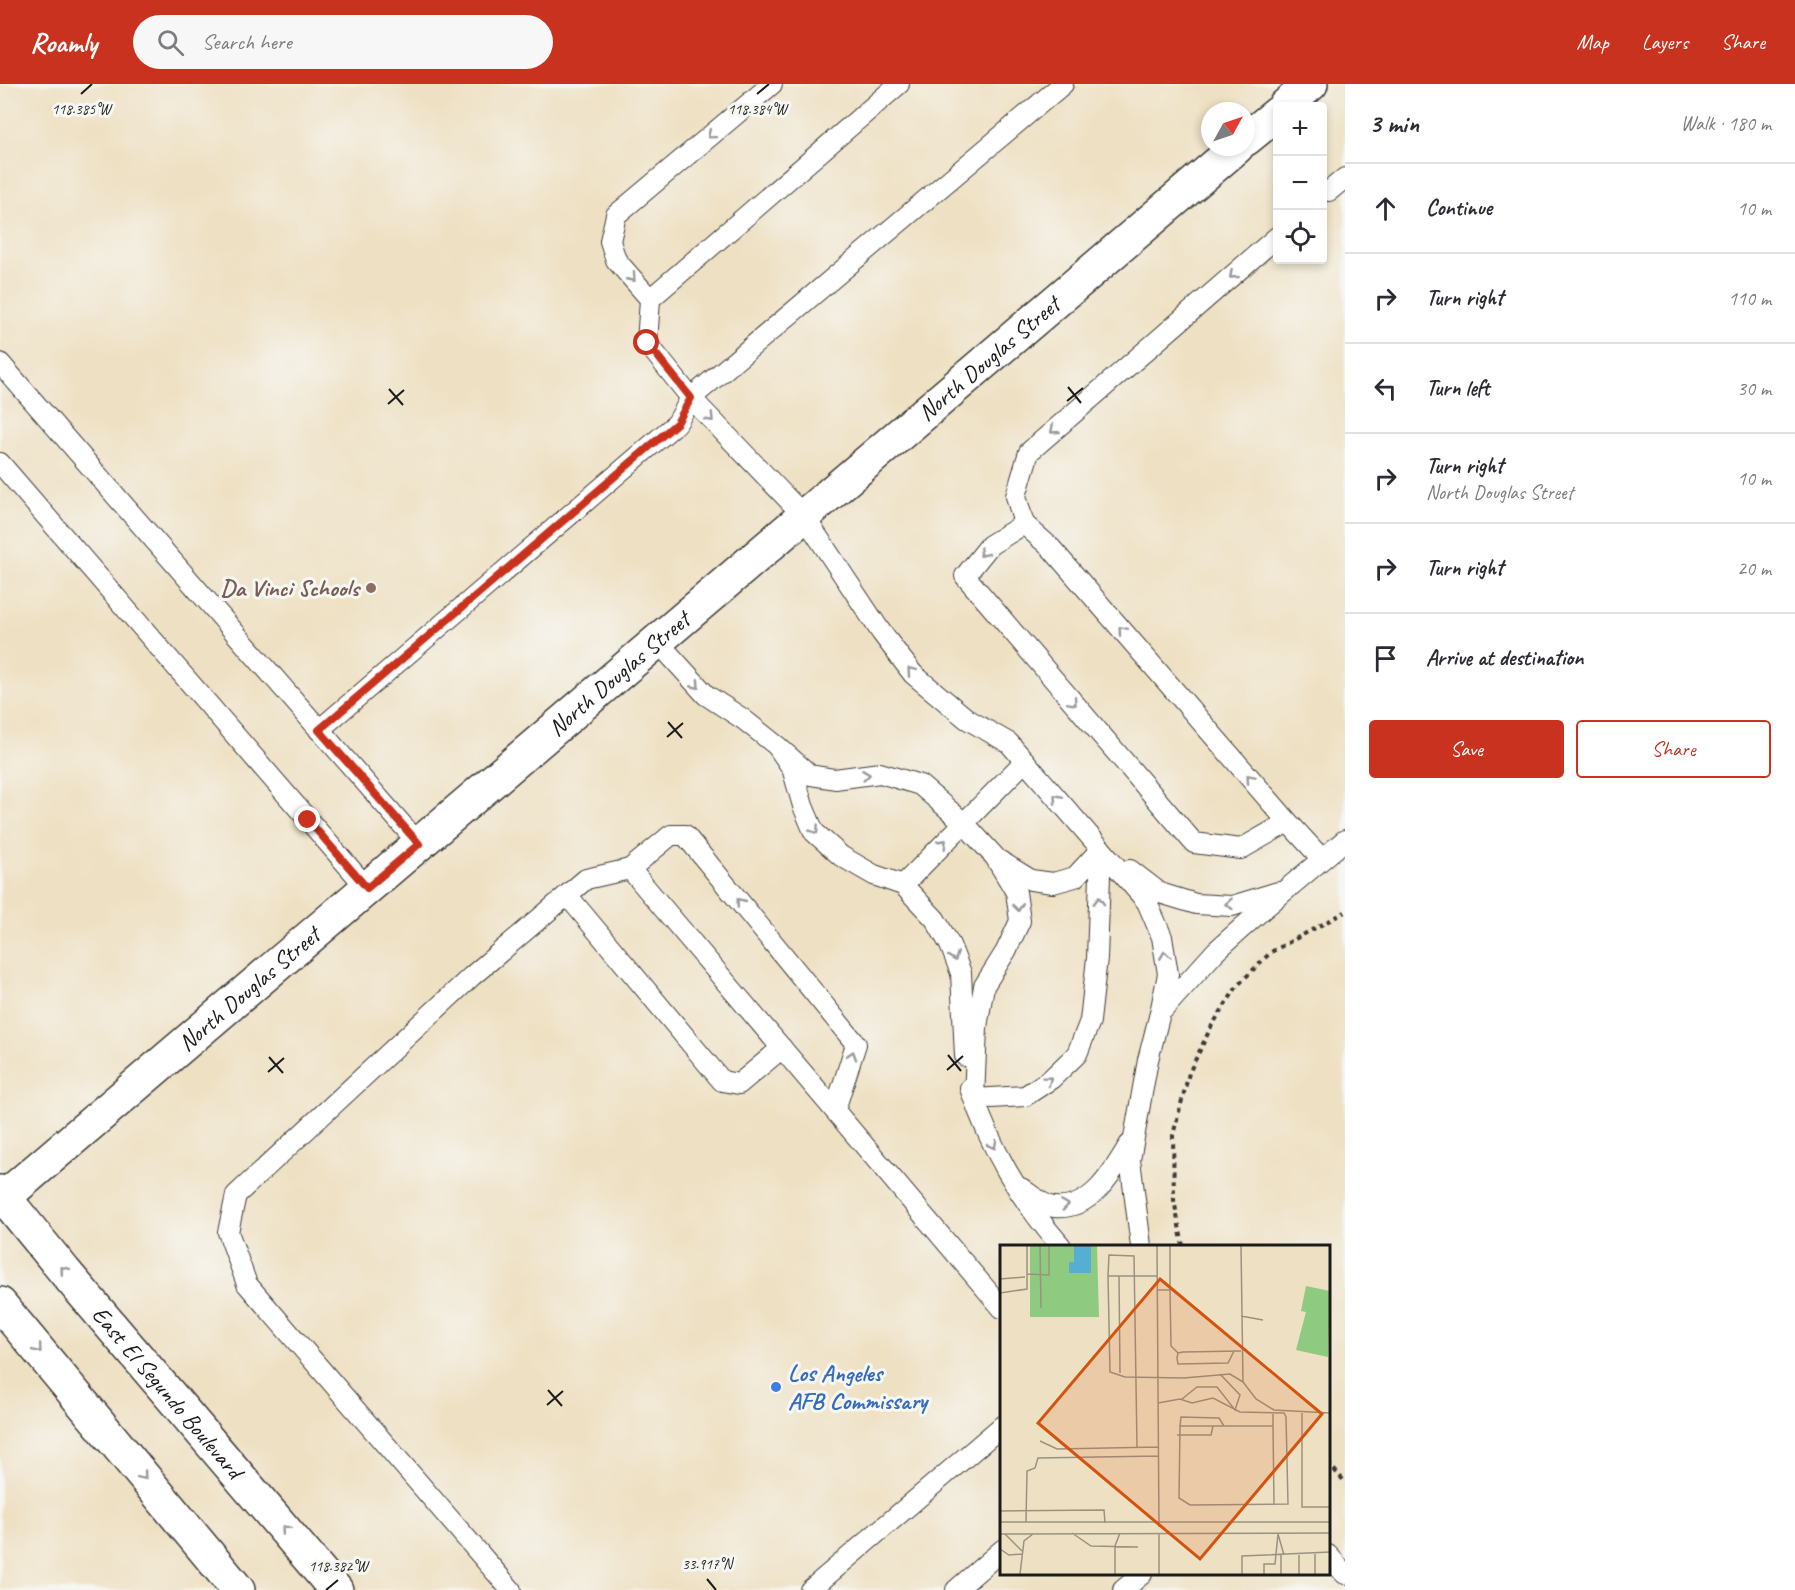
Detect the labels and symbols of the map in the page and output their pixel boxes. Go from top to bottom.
text: 118.385°W [52,100,113,119]
text: 118.384°W [728,100,789,119]
north arrow [1201,102,1255,156]
one-way arrow [707,128,718,139]
one-way arrow [1229,267,1240,278]
one-way arrow [625,271,636,282]
street label: North Douglas Street [912,288,1068,427]
route start [633,329,659,355]
one-way arrow [703,411,714,422]
one-way arrow [1050,423,1061,434]
one-way arrow [980,546,991,557]
place label: Da Vinci Schools [221,573,362,603]
marker: Da Vinci Schools [364,581,378,595]
street label: North Douglas Street [542,603,698,742]
one-way arrow [1119,626,1130,637]
one-way arrow [907,667,918,677]
one-way arrow [689,678,700,688]
one-way arrow [1066,695,1077,706]
one-way arrow [861,769,870,782]
one-way arrow [1246,774,1257,785]
one-way arrow [1053,793,1064,804]
route end [294,806,320,832]
one-way arrow [808,823,819,834]
one-way arrow [936,839,947,849]
one-way arrow [1093,896,1106,905]
one-way arrow [1225,897,1234,910]
one-way arrow [736,898,747,909]
one-way arrow [1011,902,1023,912]
street label: North Douglas Street [172,918,328,1058]
one-way arrow [947,951,960,961]
one-way arrow [1160,951,1172,960]
one-way arrow [845,1050,858,1061]
one-way arrow [1042,1076,1053,1087]
one-way arrow [986,1139,997,1149]
one-way arrow [1061,1199,1070,1212]
inset map [1000,1245,1330,1575]
one-way arrow [60,1266,71,1277]
street label: East El Segundo Boulevard [86,1300,252,1487]
one-way arrow [30,1342,41,1353]
place label: Los Angeles AFB Commissary [788,1358,930,1416]
marker: Los Angeles AFB Commissary [769,1380,783,1394]
one-way arrow [136,1469,147,1480]
one-way arrow [281,1525,292,1536]
text: 33.917°N [682,1555,735,1574]
text: 118.382°W [309,1557,370,1576]

